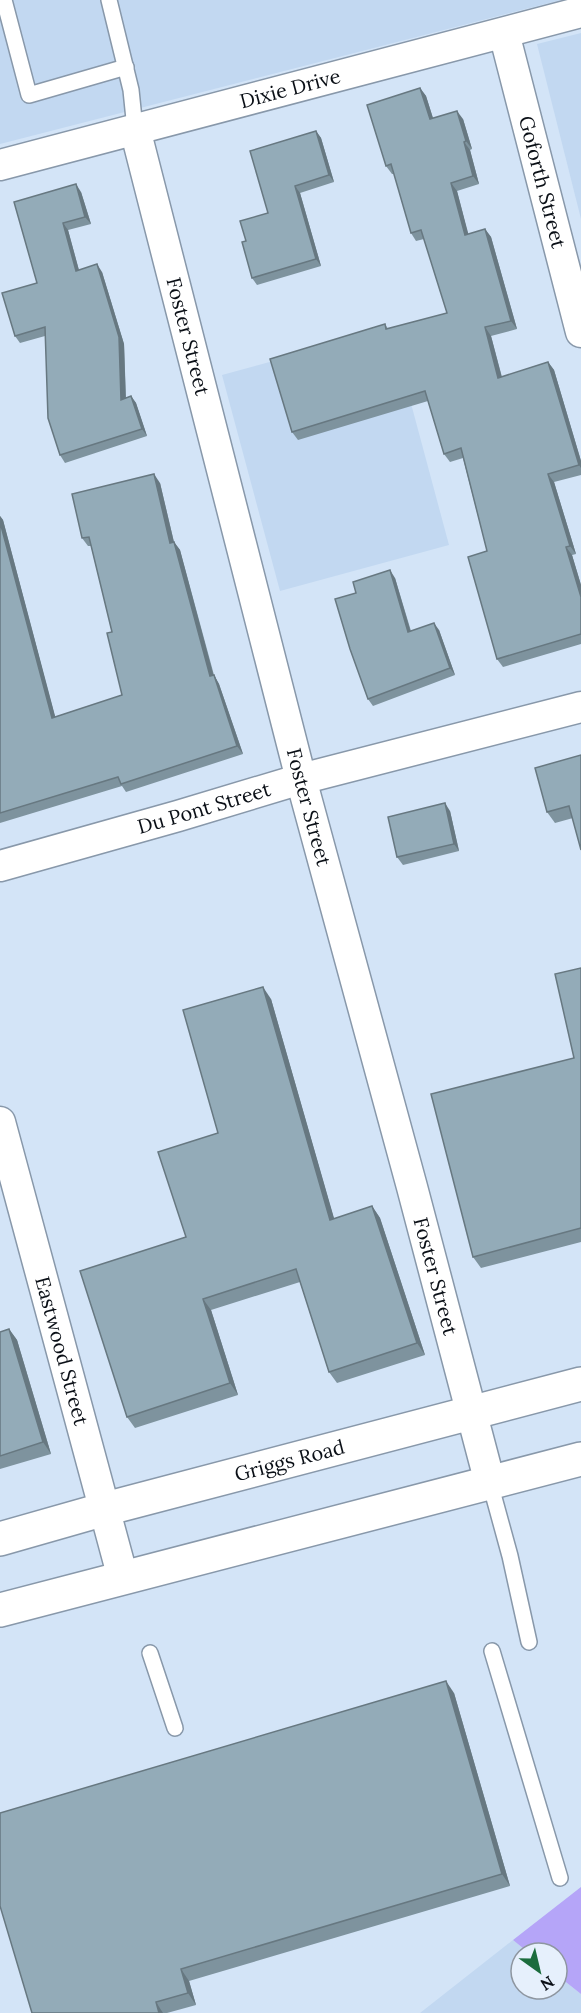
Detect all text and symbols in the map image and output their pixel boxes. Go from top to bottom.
street label: Dixie Drive [237,63,343,113]
street label: Goforth Street [514,113,572,251]
street label: Foster Street [161,275,216,398]
street label: Foster Street [282,745,337,869]
street label: Du Pont Street [134,776,273,839]
street label: Foster Street [409,1214,464,1338]
street label: Eastwood Street [30,1273,94,1428]
street label: Griggs Road [232,1434,347,1486]
north arrow [509,1941,569,2001]
text: N [537,1972,558,1995]

